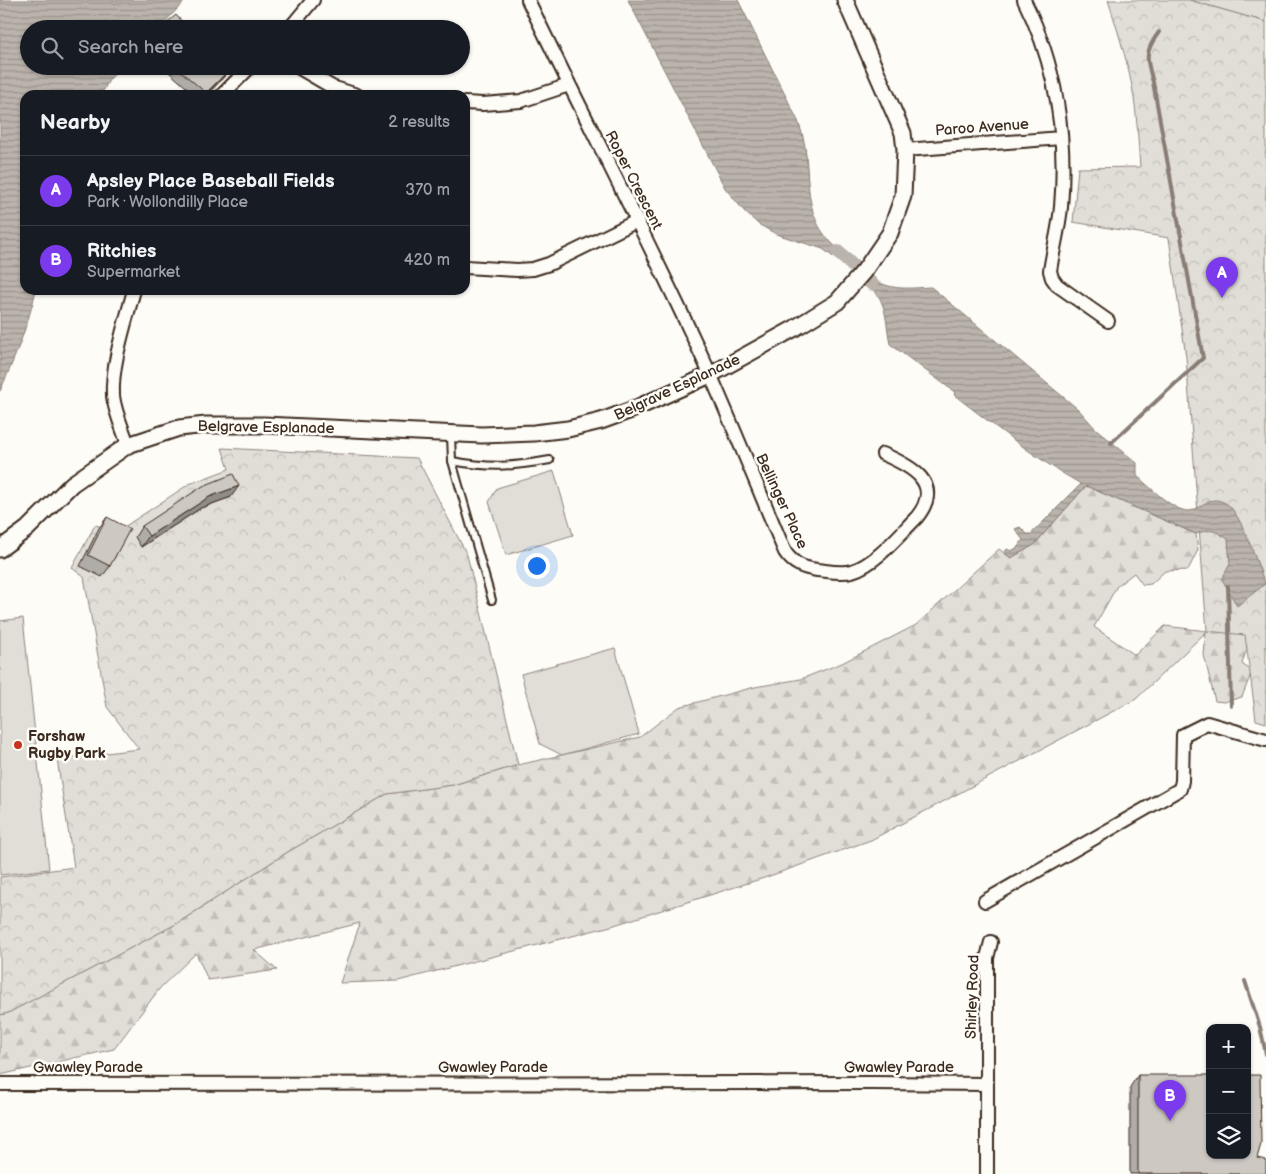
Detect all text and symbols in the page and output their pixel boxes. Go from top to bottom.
search box [20,20,470,75]
icon: search [38,34,66,62]
text: Search here [78,36,183,59]
text: Nearby [40,110,110,135]
text: 2 results [388,113,450,132]
street label: Paroo Avenue [935,115,1030,140]
street label: Roper Crescent [601,128,667,233]
text: Apsley Place Baseball Fields [87,170,334,193]
text: A [51,181,61,200]
text: 370 m [405,181,450,200]
text: Park · Wollondilly Place [87,193,248,212]
text: Ritchies [87,240,156,263]
text: B [50,251,62,270]
text: 420 m [404,251,450,270]
pin: A [1206,257,1238,298]
text: Supermarket [87,263,180,282]
street label: Belgrave Esplanade [611,350,743,425]
street label: Belgrave Esplanade [197,417,335,438]
street label: Bellinger Place [751,451,812,552]
your location [524,553,550,579]
place label: Forshaw Rugby Park [28,727,106,763]
marker: Forshaw Rugby Park [12,739,24,751]
street label: Shirley Road [962,955,983,1040]
map controls [1206,1024,1251,1159]
button: + [1206,1024,1251,1069]
street label: Gwawley Parade [33,1058,143,1077]
street label: Gwawley Parade [438,1058,548,1077]
street label: Gwawley Parade [844,1058,954,1077]
button: − [1206,1069,1251,1114]
pin: B [1154,1080,1186,1121]
button: layers [1206,1114,1251,1159]

